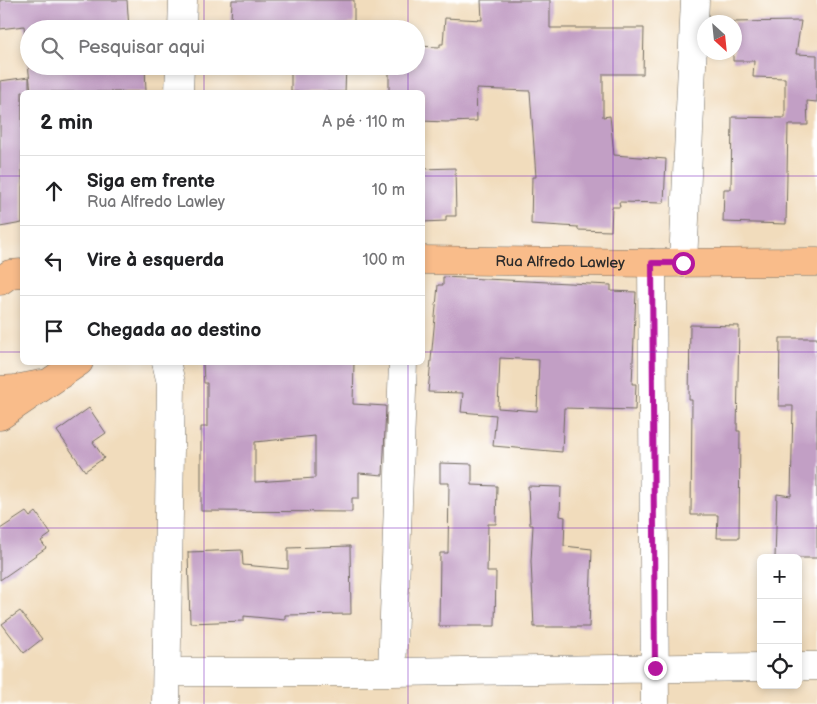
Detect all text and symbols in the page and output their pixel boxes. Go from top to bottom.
north arrow [697,15,742,60]
search box [20,20,425,75]
icon: search [38,34,66,62]
text: Pesquisar aqui [78,36,205,59]
text: 2 min [40,110,93,135]
text: A pé · 110 m [322,113,405,132]
text: Siga em frente [87,170,215,193]
icon: ahead [40,177,68,205]
text: 10 m [372,181,405,200]
text: Rua Alfredo Lawley [87,193,225,212]
icon: left [40,247,68,275]
text: Vire à esquerda [87,249,224,272]
text: 100 m [362,251,405,270]
street label: Rua Alfredo Lawley [495,252,625,273]
route start [672,252,695,275]
icon: arrive [40,317,68,345]
text: Chegada ao destino [87,319,261,342]
map controls [757,554,802,689]
button: + [757,554,802,599]
button: − [757,599,802,644]
button: locate [757,644,802,689]
route end [644,657,667,680]

